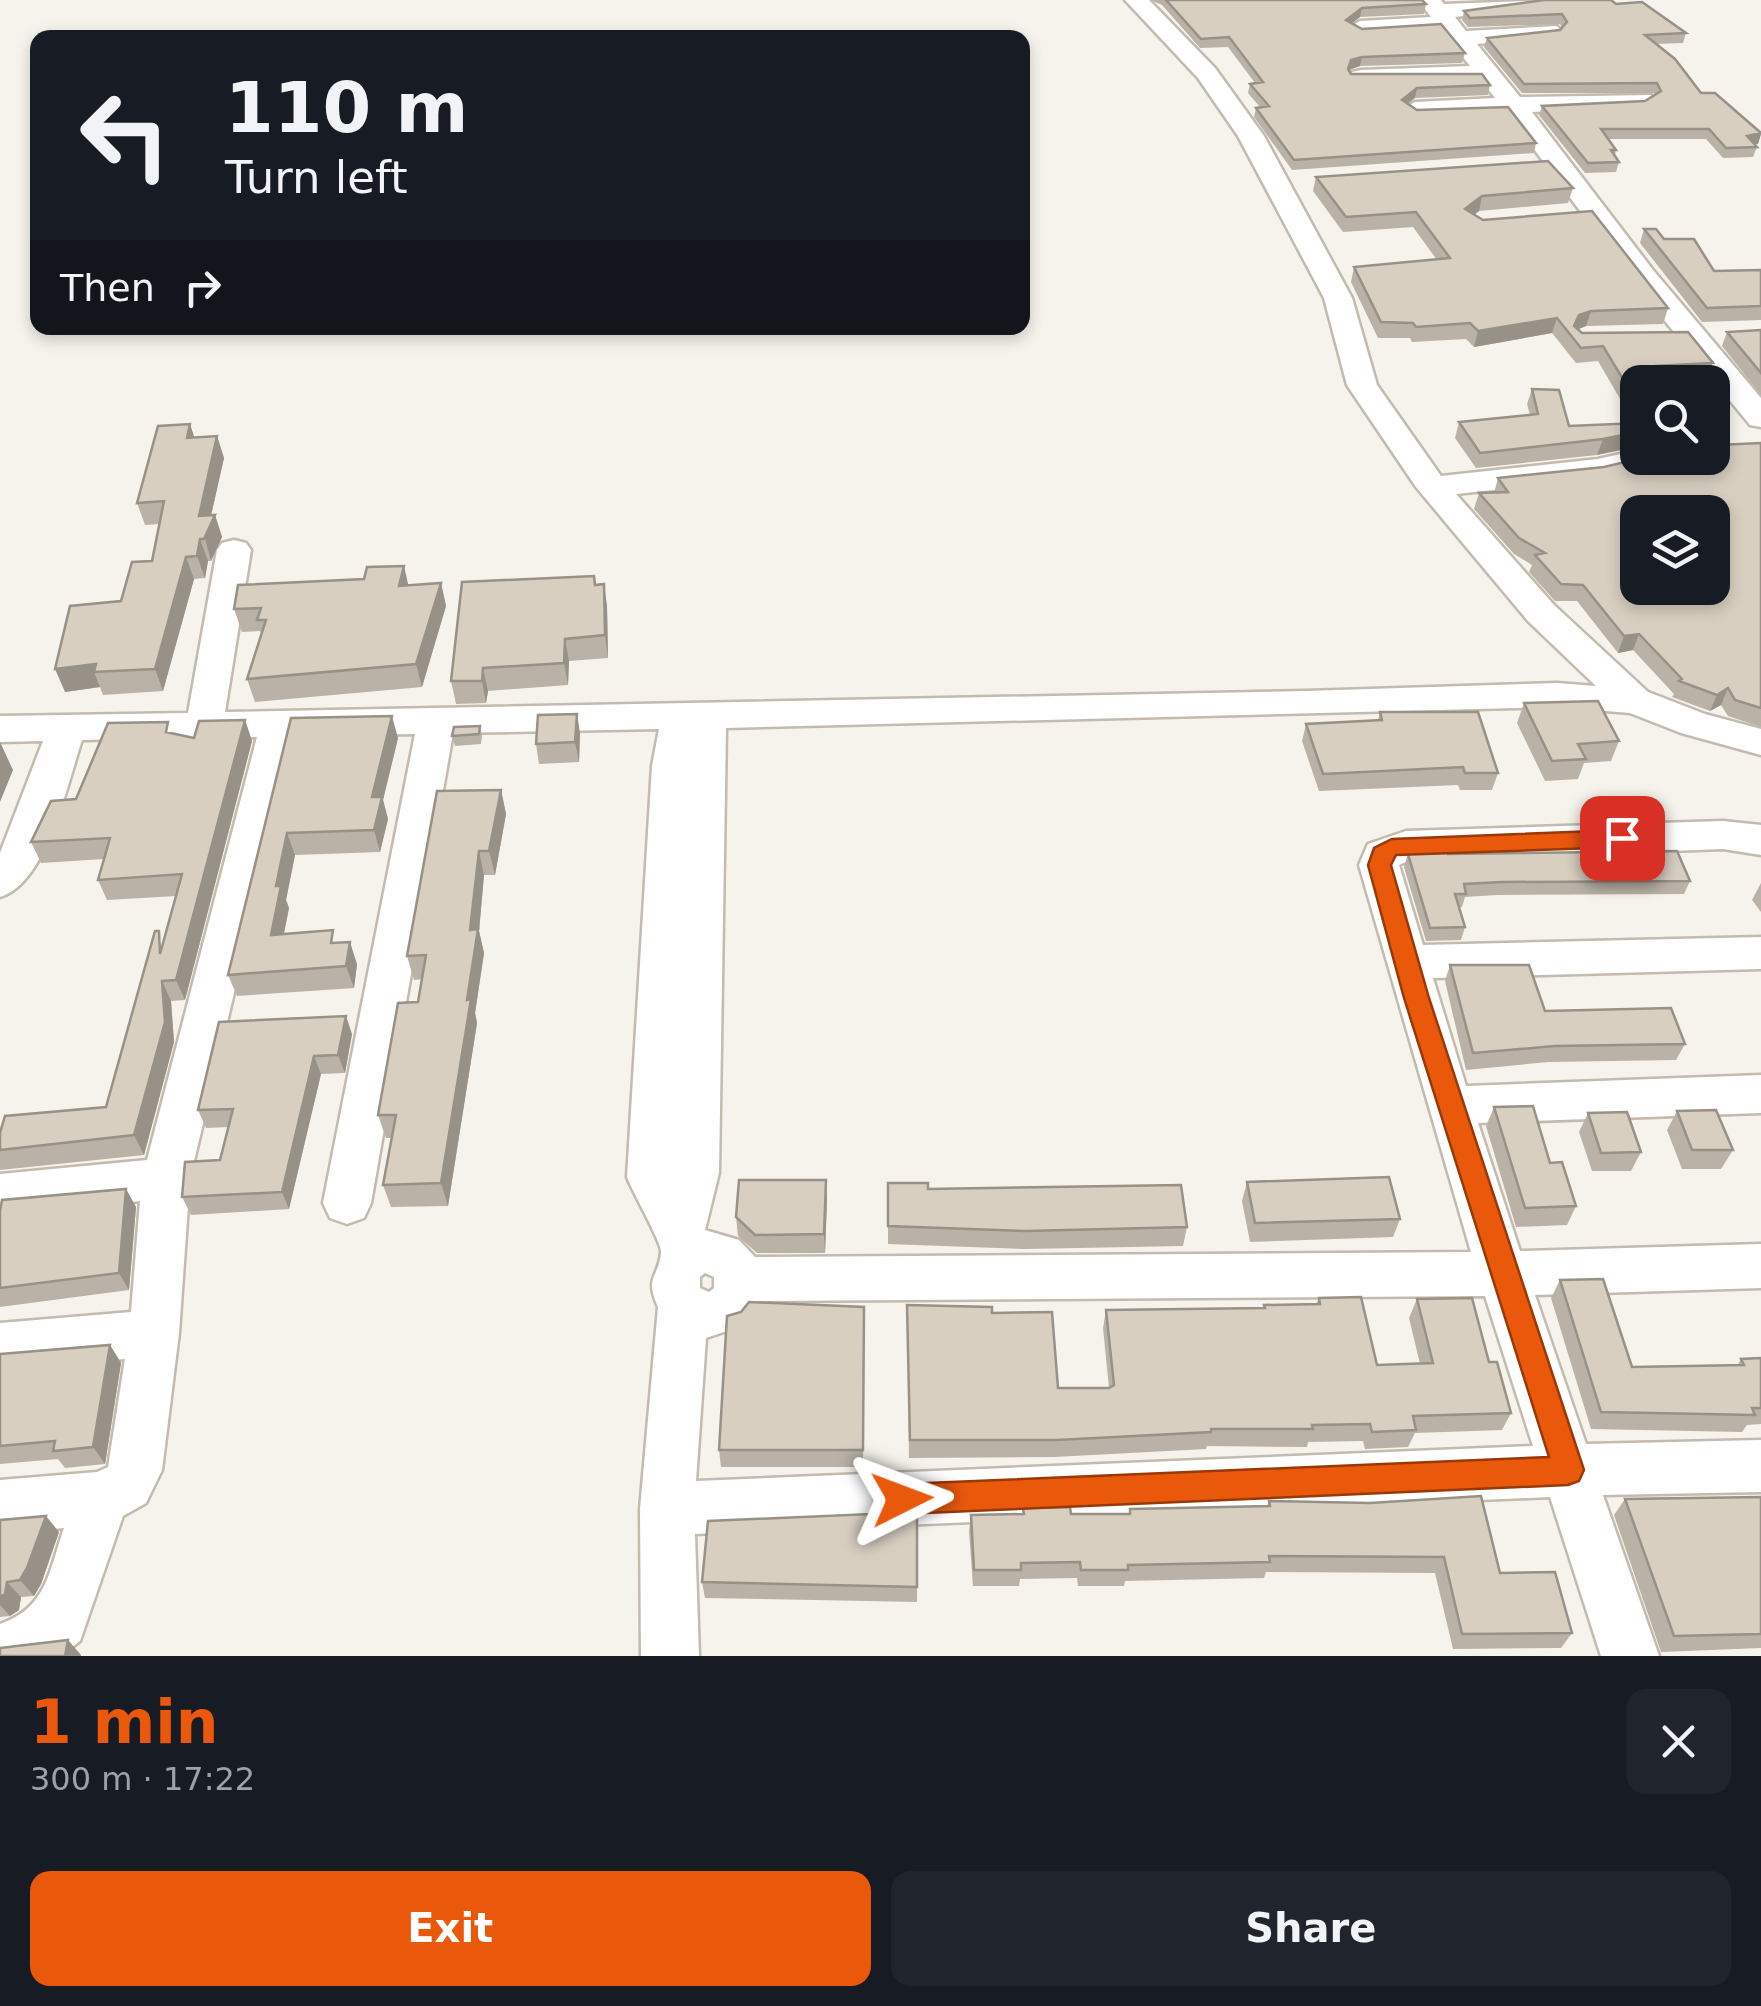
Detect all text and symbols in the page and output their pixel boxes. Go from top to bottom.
text: 110 m [225,67,468,149]
icon: left [60,70,190,200]
text: Turn left [225,151,408,204]
icon: right [175,260,230,315]
text: Then [60,266,155,310]
map controls [1620,365,1730,605]
button: search [1620,365,1730,475]
button: layers [1620,495,1730,605]
pin [1580,796,1665,881]
icon: arrive [1595,811,1650,866]
position arrow [850,1447,954,1551]
text: 1 min [30,1687,218,1757]
button: close [1626,1689,1731,1794]
text: 300 m · 17:22 [30,1760,255,1798]
button: Exit [30,1871,871,1986]
button: Share [891,1871,1731,1986]

